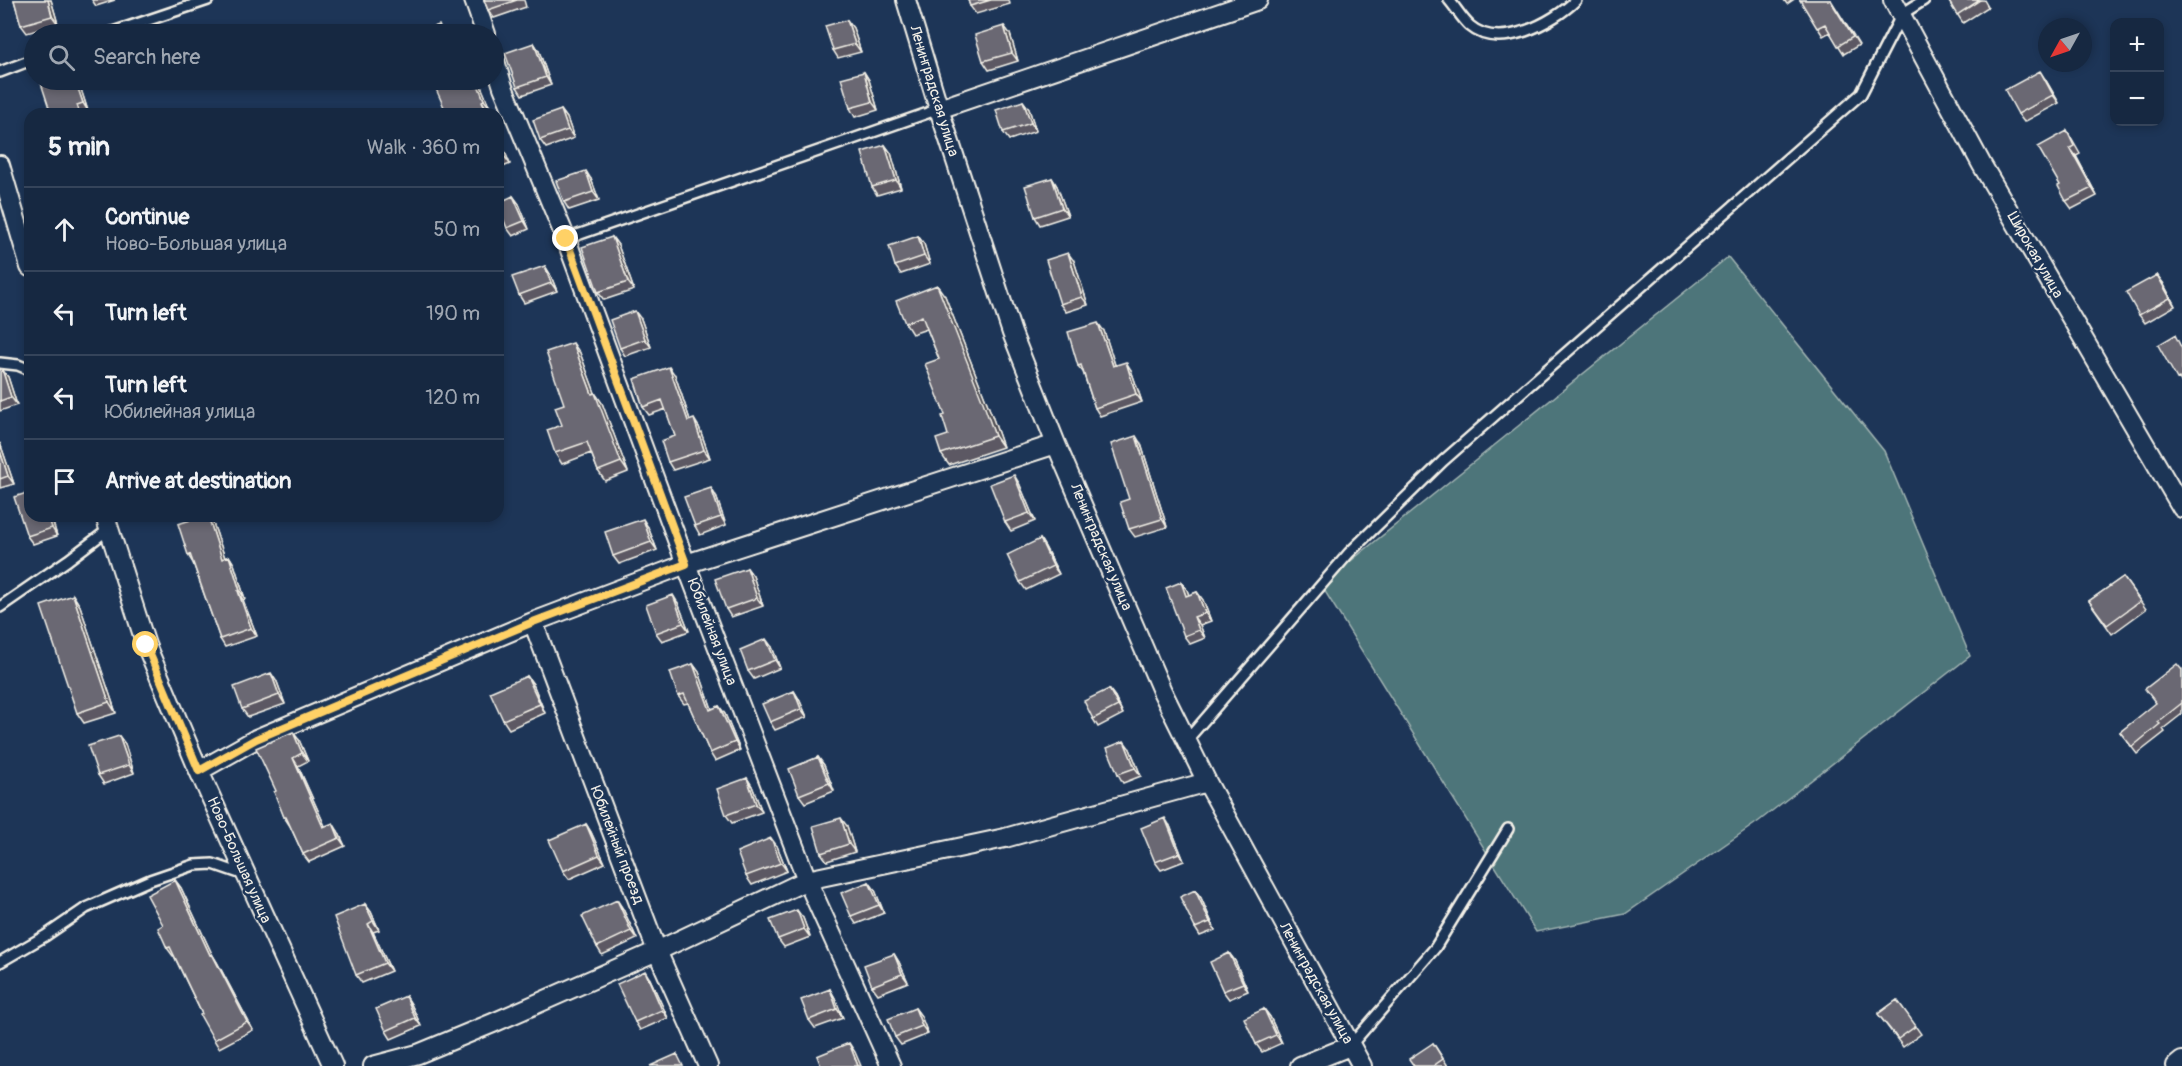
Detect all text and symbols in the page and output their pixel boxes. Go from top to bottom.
north arrow [2038,18,2092,72]
map controls [2110,18,2164,126]
button: + [2110,18,2164,72]
street label: Ленинградская улица [905,22,963,159]
search box [24,24,504,90]
icon: search [45,41,78,74]
text: Search here [93,43,200,71]
button: − [2110,72,2164,126]
text: 5 min [48,131,110,163]
text: Walk · 360 m [367,135,480,160]
text: Continue [105,203,189,231]
street label: Широкая улица [2003,208,2067,302]
icon: ahead [48,213,81,246]
text: 50 m [433,217,480,242]
route end [552,225,578,251]
text: Ново-Большая улица [105,231,287,256]
icon: left [48,297,81,330]
text: Turn left [105,299,187,327]
text: 190 m [426,301,480,326]
text: Turn left [105,371,187,399]
icon: left [48,381,81,414]
text: 120 m [425,385,480,410]
text: Юбилейная улица [105,399,255,424]
icon: arrive [48,465,81,498]
text: Arrive at destination [105,467,291,495]
street label: Ленинградская улица [1065,480,1136,613]
street label: Юбилейная улица [683,576,741,688]
route start [132,631,158,657]
street label: Юбилейный проезд [586,783,648,907]
street label: Ново-Большая улица [203,794,275,926]
street label: Ленинградская улица [1274,918,1357,1047]

